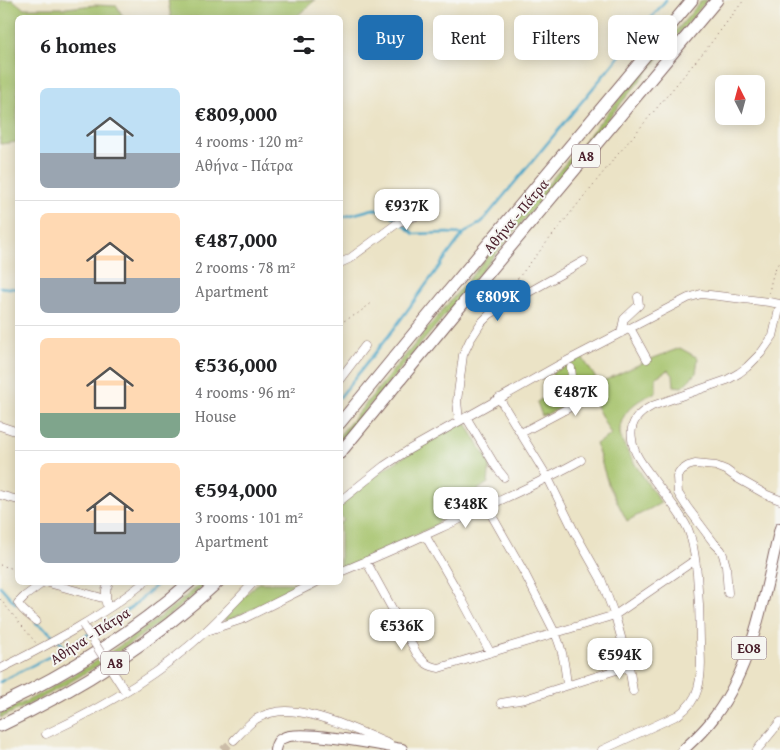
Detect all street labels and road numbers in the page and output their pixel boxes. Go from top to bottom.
road number: Α8 [572,144,600,168]
street label: Αθήνα - Πάτρα [478,174,553,258]
street label: Αθήνα - Πάτρα [45,602,134,669]
road number: ΕΟ8 [732,636,766,660]
road number: Α8 [101,651,129,674]

